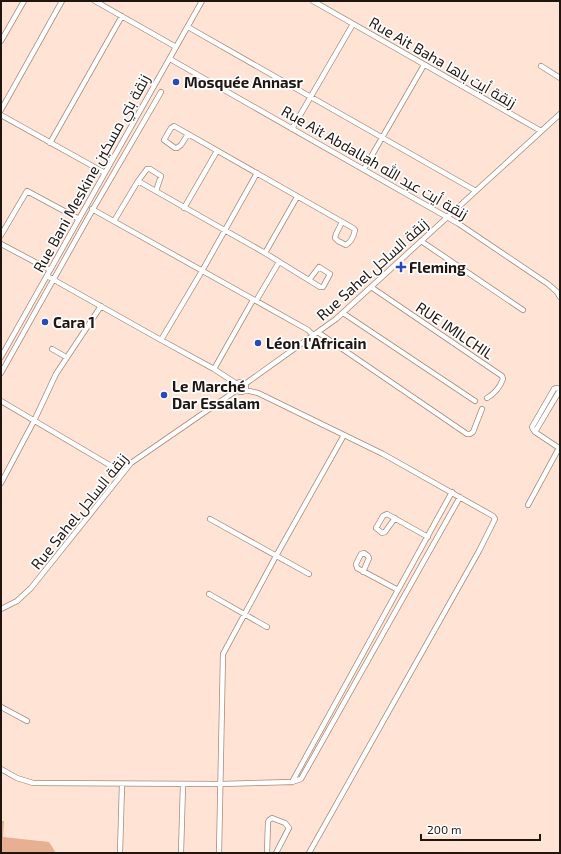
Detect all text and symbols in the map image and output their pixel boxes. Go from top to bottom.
street label: Rue Ait Baha زنقة أيت باها [366,13,520,112]
street label: Rue Bani Meskine زنقة بني مسكين [29,71,157,277]
place label: Mosquée Annasr [184,73,303,91]
marker: Mosquée Annasr [171,77,181,87]
street label: Rue Ait Abdallah زنقة أيت عبد الله [278,101,471,224]
street label: Rue Sahel زنقة الساحل [312,214,433,325]
place label: Fleming [409,258,466,276]
marker: Fleming [396,262,406,272]
street label: RUE IMILCHIL [413,297,497,363]
place label: Cara 1 [53,313,95,331]
marker: Cara 1 [40,317,50,327]
place label: Léon l'Africain [266,334,367,352]
marker: Léon l'Africain [253,338,263,348]
place label: Le Marché Dar Essalam [172,377,260,412]
marker: Le Marché Dar Essalam [159,390,169,400]
street label: Rue Sahel زنقة الساحل [27,449,133,574]
scale bar [421,816,540,842]
text: 200 m [427,822,461,836]

